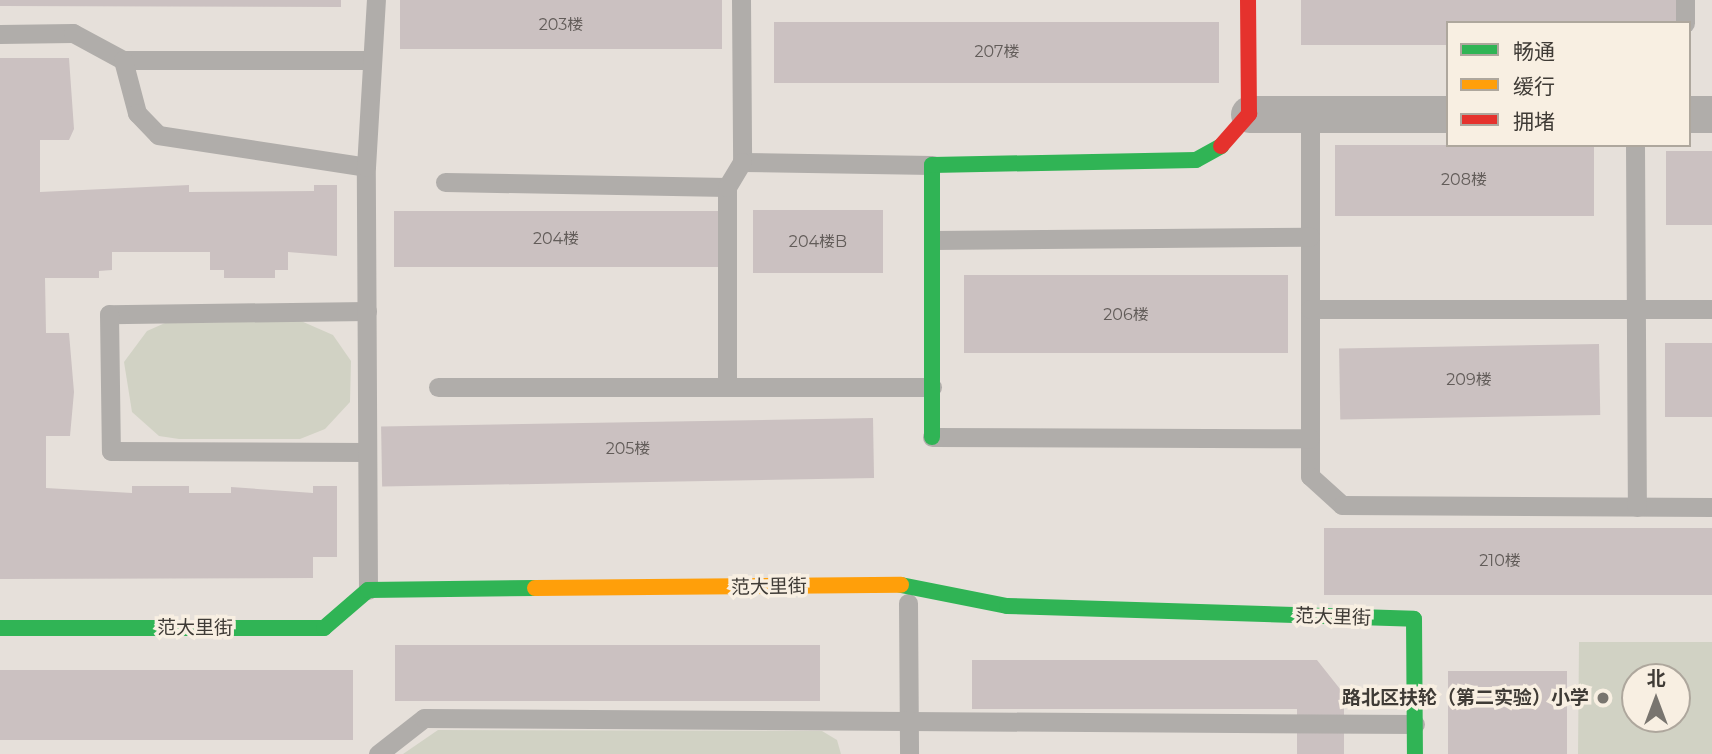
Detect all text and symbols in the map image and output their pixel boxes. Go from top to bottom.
house number: 203楼 [539,15,583,35]
legend [1446,21,1691,147]
text: 畅通 [1513,39,1555,64]
house number: 207楼 [975,42,1019,62]
text: 缓行 [1513,74,1555,99]
text: 拥堵 [1513,109,1555,134]
house number: 208楼 [1441,170,1487,190]
house number: 204楼 [533,229,579,249]
house number: 204楼B [789,232,847,252]
house number: 206楼 [1103,305,1149,325]
house number: 209楼 [1446,370,1492,390]
house number: 205楼 [606,439,650,459]
house number: 210楼 [1479,551,1521,571]
street label: 范大里街 [731,575,807,599]
street label: 范大里街 [1295,604,1371,630]
street label: 范大里街 [157,617,233,639]
north arrow [1621,663,1691,733]
text: 北 [1646,667,1666,690]
place label: 路北区扶轮（第二实验）小学 [1342,687,1589,709]
marker: 路北区扶轮（第二实验）小学 [1595,690,1611,706]

